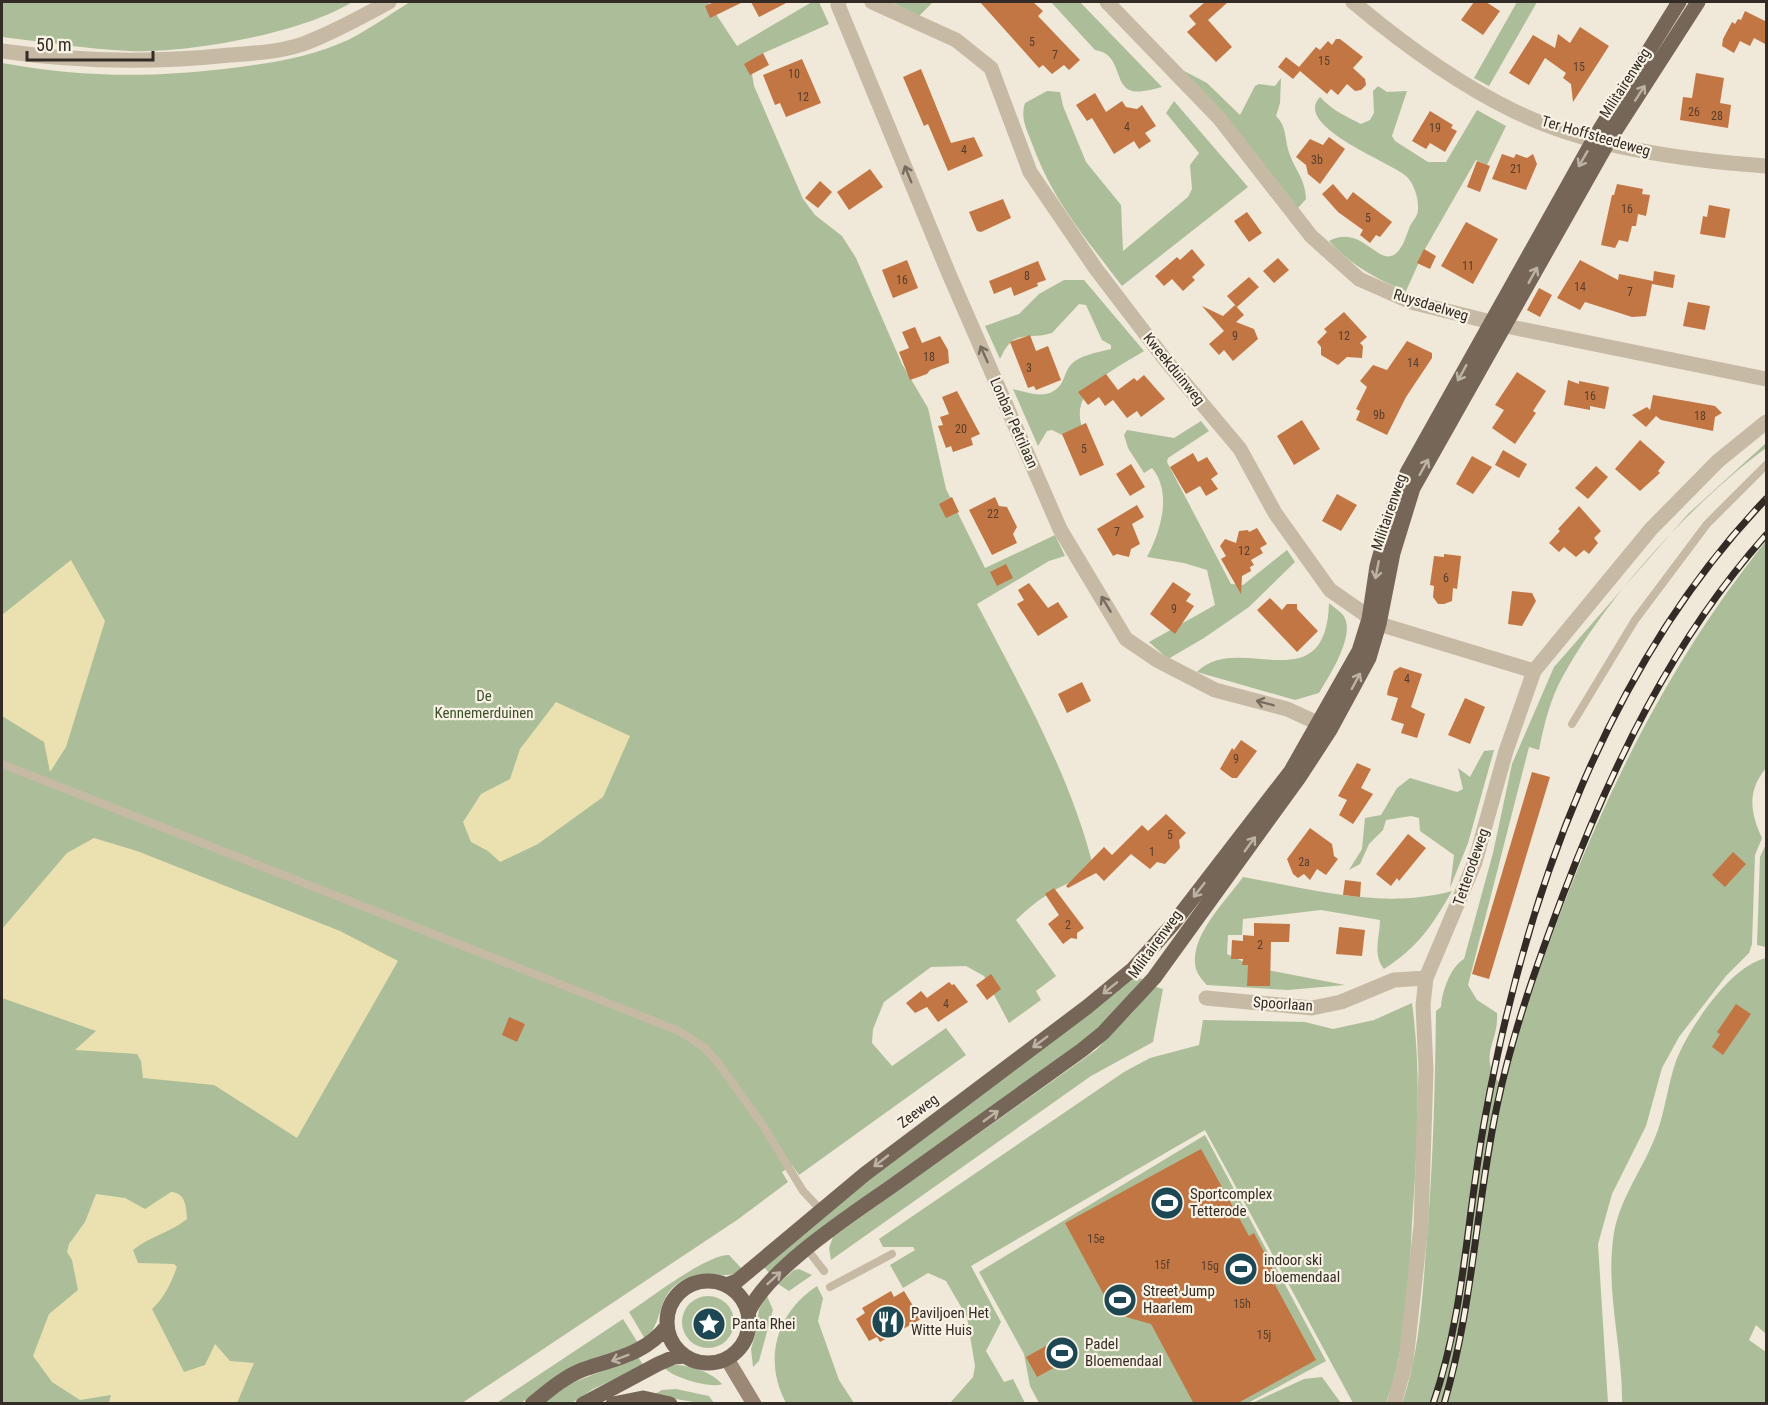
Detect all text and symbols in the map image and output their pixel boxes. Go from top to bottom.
scale bar [27,24,153,62]
text: 50 m [36,34,71,55]
house number: 5 [1029,35,1035,49]
street label: Militairenweg [1596,45,1654,121]
house number: 7 [1052,48,1058,62]
house number: 15 [1318,54,1330,68]
house number: 15 [1573,60,1585,74]
house number: 10 [788,67,800,81]
one-way arrow [1634,85,1646,102]
house number: 12 [797,90,809,104]
house number: 26 [1688,105,1700,119]
house number: 28 [1711,109,1723,123]
street label: Ter Hoffsteedeweg [1539,112,1653,160]
house number: 4 [1124,120,1130,134]
house number: 19 [1429,121,1441,135]
house number: 4 [961,143,967,157]
one-way arrow [1577,150,1589,167]
house number: 3b [1311,153,1323,167]
house number: 21 [1510,162,1522,176]
one-way arrow [902,166,913,184]
house number: 16 [1621,202,1633,216]
house number: 5 [1365,211,1371,225]
house number: 11 [1462,259,1474,273]
one-way arrow [1528,266,1539,284]
house number: 8 [1024,269,1030,283]
house number: 16 [896,273,908,287]
house number: 14 [1574,280,1586,294]
street label: Ruysdaelweg [1391,285,1471,325]
house number: 7 [1627,285,1633,299]
street label: Kweekduinweg [1139,329,1209,409]
house number: 9 [1232,329,1238,343]
house number: 12 [1338,329,1350,343]
one-way arrow [977,345,988,363]
house number: 18 [923,350,935,364]
house number: 14 [1407,356,1419,370]
house number: 3 [1026,361,1032,375]
one-way arrow [1456,364,1468,381]
street label: Lonbar Petrilaan [986,375,1042,471]
house number: 16 [1584,389,1596,403]
house number: 9b [1373,408,1385,422]
house number: 18 [1694,409,1706,423]
house number: 20 [955,422,967,436]
house number: 5 [1081,442,1087,456]
one-way arrow [1419,459,1430,477]
street label: Militairenweg [1368,471,1410,553]
house number: 22 [987,507,999,521]
house number: 7 [1114,525,1120,539]
house number: 12 [1238,544,1250,558]
one-way arrow [1371,560,1382,580]
house number: 6 [1443,571,1449,585]
one-way arrow [1099,596,1111,613]
house number: 9 [1171,602,1177,616]
one-way arrow [1351,672,1363,690]
house number: 4 [1404,672,1410,686]
park label: De Kennemerduinen [434,687,534,722]
one-way arrow [1256,697,1275,709]
house number: 9 [1233,752,1239,766]
street label: Tetterodeweg [1449,826,1493,908]
house number: 5 [1167,828,1173,842]
one-way arrow [1243,836,1256,852]
house number: 1 [1149,845,1155,859]
house number: 2a [1298,855,1310,869]
one-way arrow [1193,882,1206,898]
street label: Militairenweg [1124,906,1186,982]
house number: 2 [1065,918,1071,932]
house number: 2 [1257,938,1263,952]
one-way arrow [1103,981,1118,995]
street label: Spoorlaan [1252,993,1314,1015]
house number: 4 [943,997,949,1011]
one-way arrow [1032,1036,1048,1049]
street label: Zeeweg [894,1090,942,1132]
one-way arrow [982,1109,998,1122]
one-way arrow [874,1155,890,1168]
sports icon: Sportcomplex Tetterode [1149,1185,1185,1221]
place label: Sportcomplex Tetterode [1190,1185,1273,1220]
house number: 15e [1087,1232,1105,1246]
sports icon: indoor ski bloemendaal [1223,1251,1259,1287]
place label: indoor ski bloemendaal [1264,1251,1340,1286]
house number: 15f [1154,1258,1170,1272]
house number: 15g [1201,1259,1219,1273]
one-way arrow [767,1271,782,1285]
sports icon: Street Jump Haarlem [1102,1282,1138,1318]
place label: Street Jump Haarlem [1143,1282,1215,1317]
house number: 15h [1233,1297,1251,1311]
restaurant icon: Paviljoen Het Witte Huis [870,1304,906,1340]
place label: Paviljoen Het Witte Huis [911,1304,989,1339]
place icon: Panta Rhei [691,1306,727,1342]
place label: Panta Rhei [732,1315,795,1333]
house number: 15j [1257,1328,1271,1342]
sports icon: Padel Bloemendaal [1044,1335,1080,1371]
place label: Padel Bloemendaal [1085,1335,1162,1370]
one-way arrow [611,1354,630,1365]

